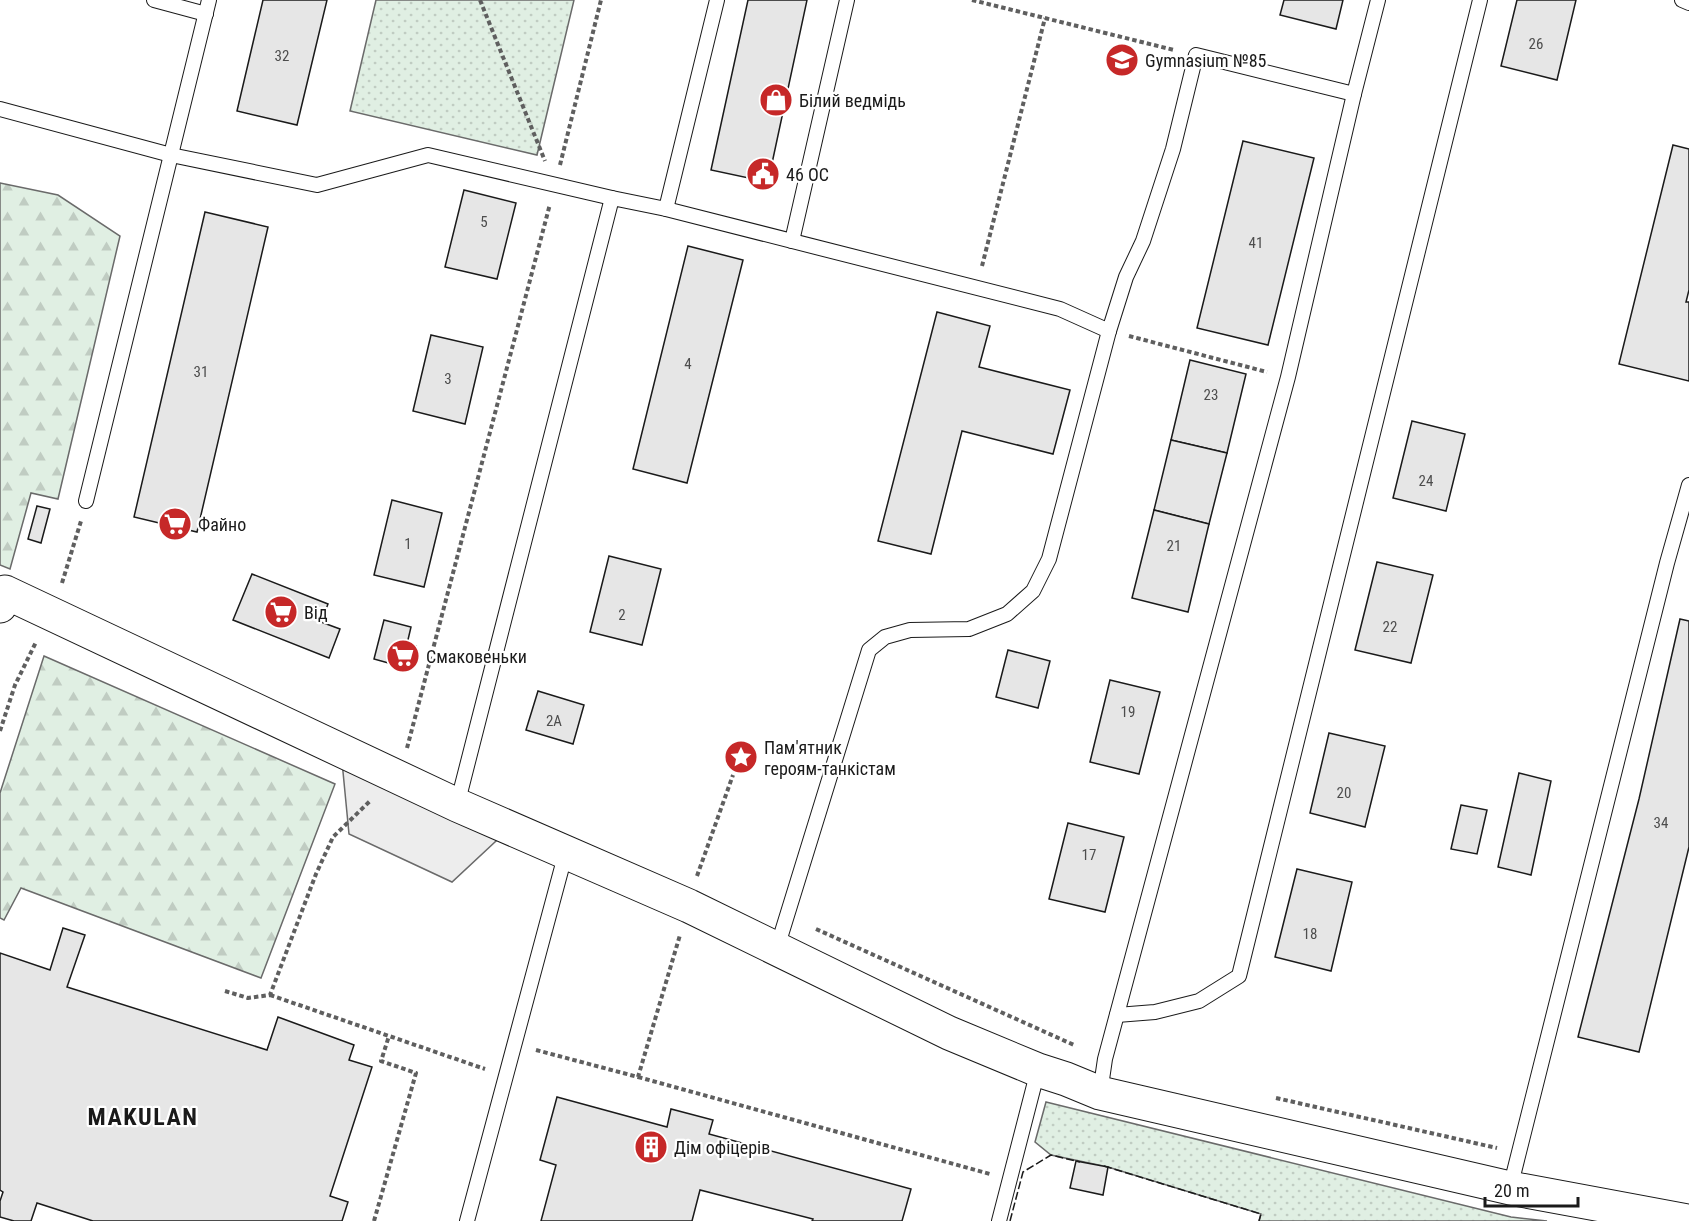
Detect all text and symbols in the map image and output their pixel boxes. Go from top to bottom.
house number: 26 [1529,35,1543,53]
school or university icon: Gymnasium №85 [1104,42,1140,78]
house number: 32 [275,47,289,65]
place label: Gymnasium №85 [1145,50,1267,71]
shop icon: Білий ведмідь [758,82,794,118]
place label: Білий ведмідь [799,90,906,111]
public building icon: 46 ОС [745,156,781,192]
place label: 46 ОС [786,164,829,185]
house number: 5 [480,213,488,231]
house number: 41 [1249,234,1263,252]
house number: 4 [684,355,692,373]
house number: 31 [194,363,208,381]
house number: 3 [444,370,452,388]
house number: 23 [1204,386,1218,404]
house number: 24 [1419,472,1433,490]
supermarket icon: Файно [157,506,193,542]
place label: Файно [198,514,246,535]
house number: 1 [404,535,412,553]
house number: 21 [1167,537,1181,555]
supermarket icon: Від [263,594,299,630]
place label: Від [304,602,328,623]
house number: 2 [618,606,626,624]
house number: 22 [1383,618,1397,636]
supermarket icon: Смаковеньки [385,638,421,674]
place label: Смаковеньки [426,646,527,667]
house number: 19 [1121,703,1135,721]
house number: 2А [546,712,562,730]
place label: Пам'ятник героям-танкістам [764,737,896,779]
place icon: Пам'ятник героям-танкістам [723,739,759,775]
house number: 20 [1337,784,1351,802]
house number: 34 [1654,814,1668,832]
house number: 17 [1082,846,1096,864]
house number: 18 [1303,925,1317,943]
district label: MAKULAN [88,1103,198,1131]
building icon: Дім офіцерів [633,1129,669,1165]
place label: Дім офіцерів [674,1137,770,1158]
scale bar [1485,1170,1578,1208]
text: 20 m [1494,1180,1529,1201]

